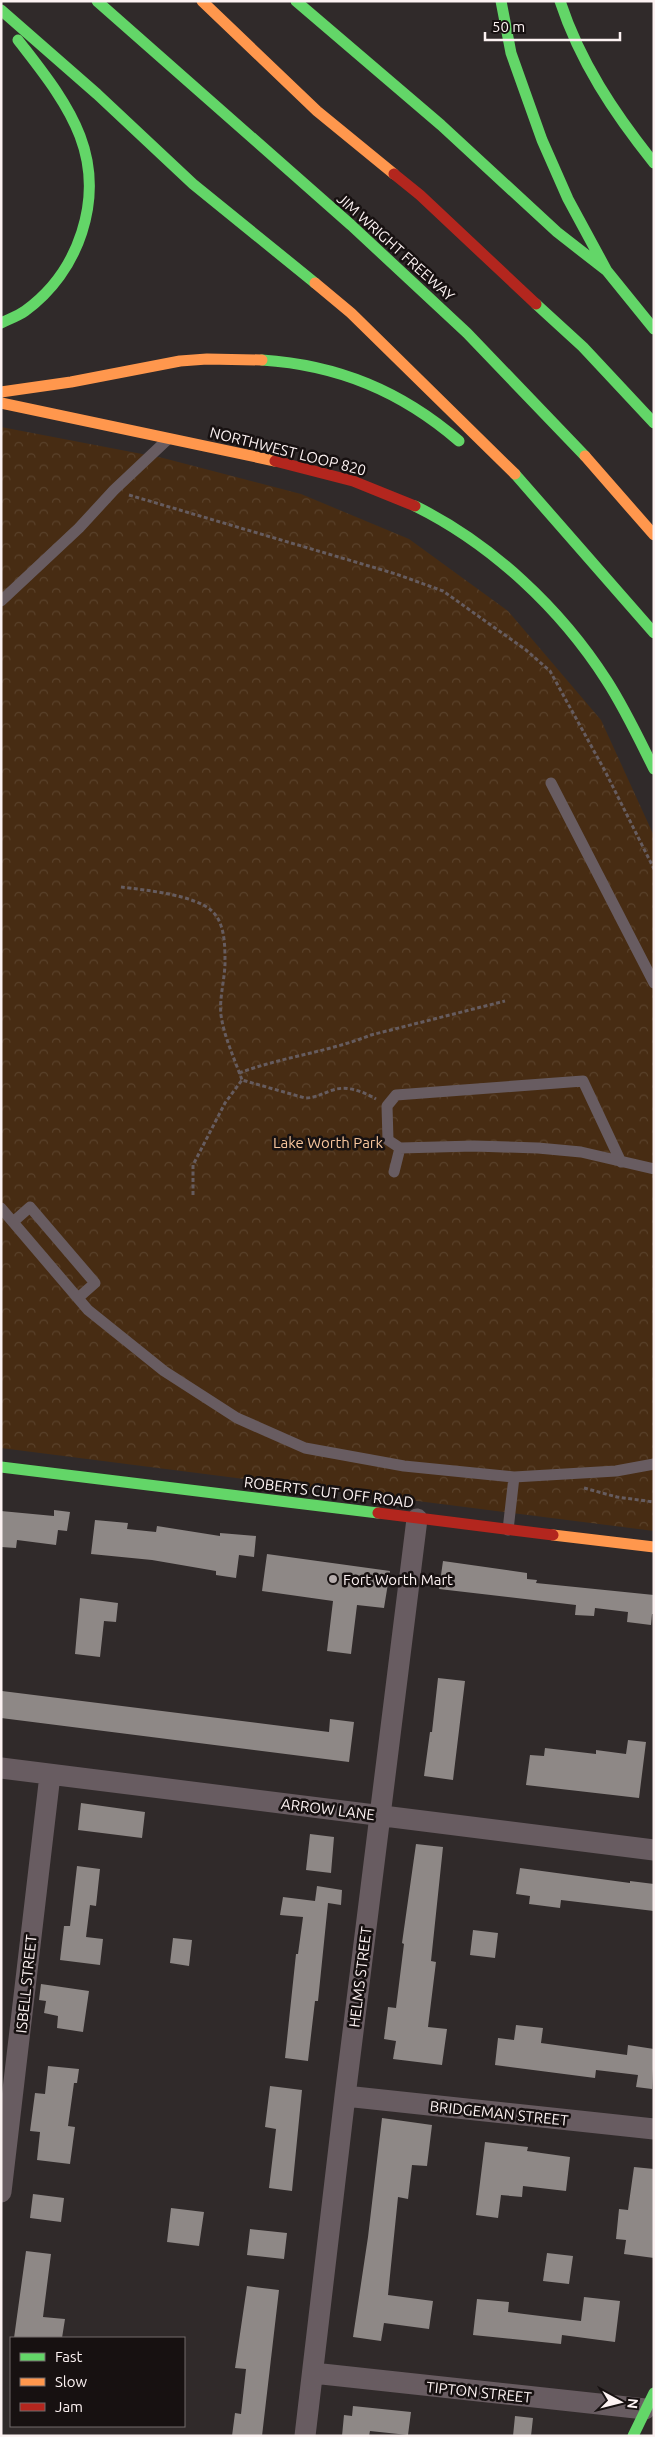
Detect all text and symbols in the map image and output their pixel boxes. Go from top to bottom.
scale bar [485,10,620,42]
text: 50 m [492,18,525,35]
street label: JIM WRIGHT FREEWAY [334,190,458,304]
street label: NORTHWEST LOOP 820 [208,423,368,479]
park label: Lake Worth Park [273,1134,384,1151]
street label: ROBERTS CUT OFF ROAD [243,1473,415,1511]
place label: Fort Worth Mart [343,1571,453,1588]
marker: Fort Worth Mart [327,1573,339,1585]
street label: ARROW LANE [280,1795,376,1823]
street label: HELMS STREET [345,1925,375,2028]
street label: ISBELL STREET [12,1933,40,2034]
street label: BRIDGEMAN STREET [429,2097,570,2129]
legend [10,2337,185,2427]
text: Fast [55,2348,83,2365]
text: Slow [55,2373,88,2390]
north arrow [595,2377,645,2427]
street label: TIPTON STREET [426,2378,533,2406]
text: N [624,2397,641,2410]
text: Jam [55,2398,83,2415]

